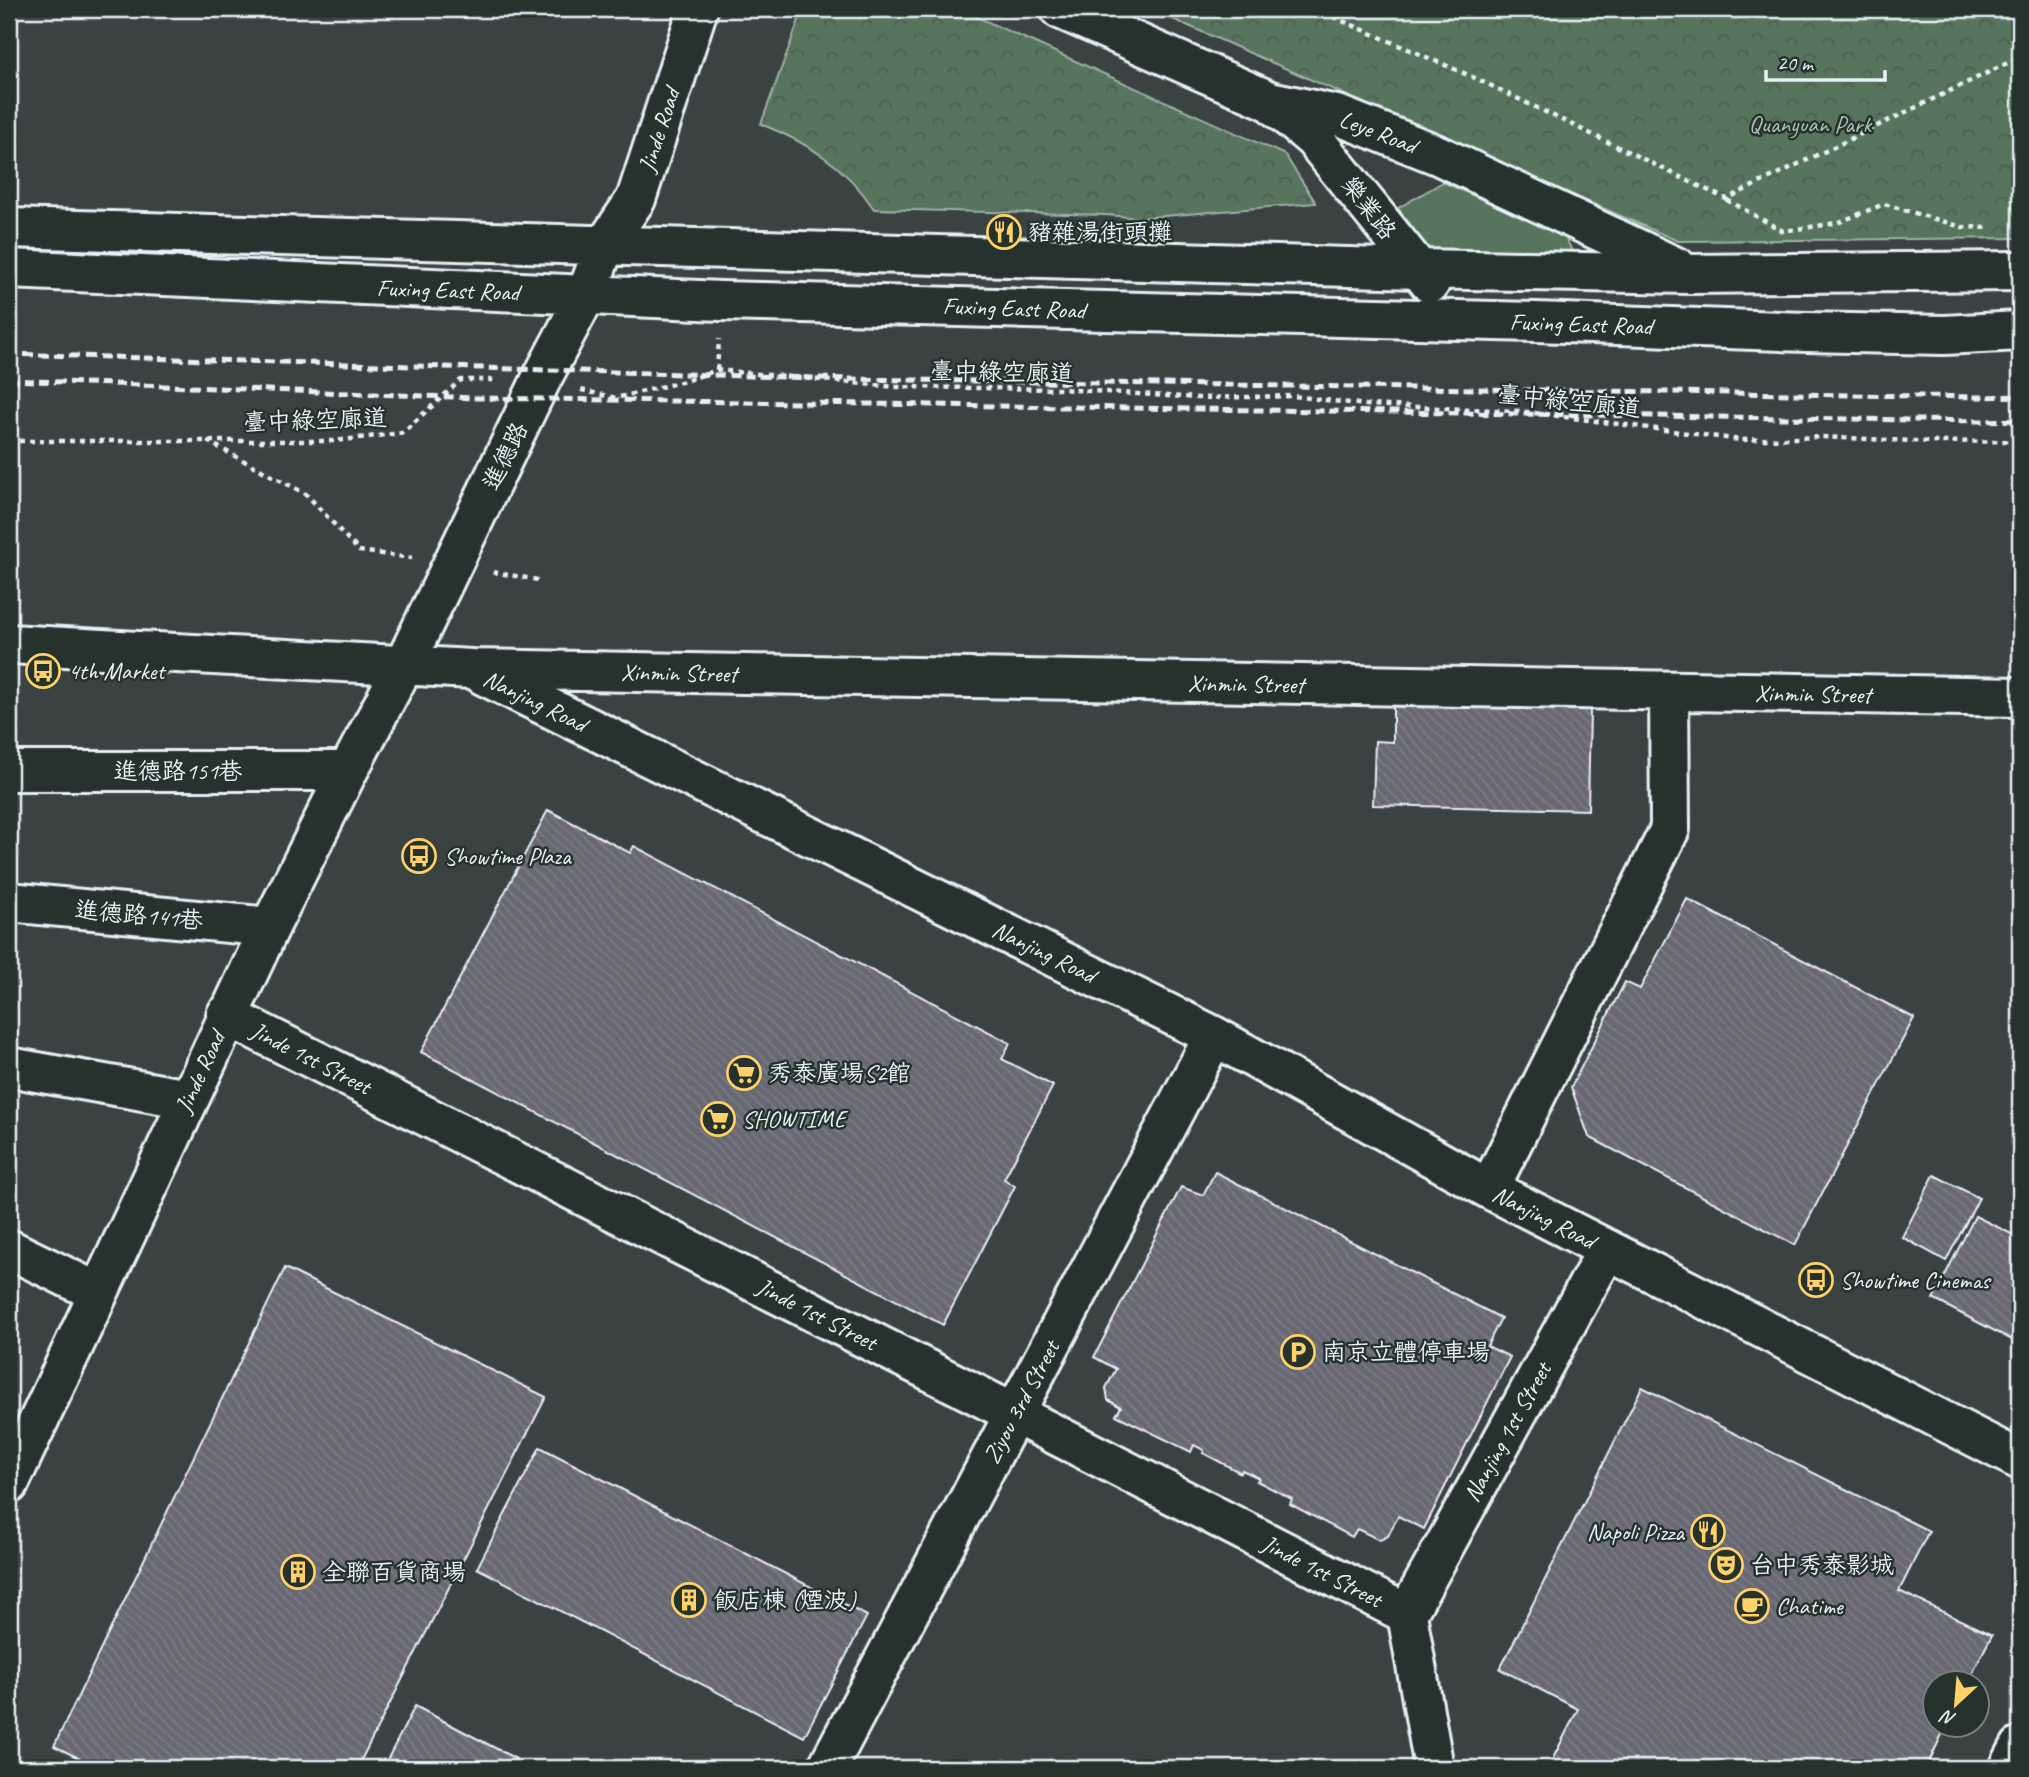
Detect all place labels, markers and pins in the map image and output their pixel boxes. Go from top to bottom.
restaurant icon: 豬雜湯街頭攤 [985,213,1023,251]
place label: 豬雜湯街頭攤 [1028,217,1172,247]
bus stop icon: 4th Market [24,652,62,690]
place label: 4th Market [68,656,166,686]
bus stop icon: Showtime Plaza [400,837,438,875]
place label: Showtime Plaza [444,841,572,871]
supermarket icon: 秀泰廣場S2館 [725,1054,763,1092]
place label: 秀泰廣場S2館 [768,1058,910,1088]
supermarket icon: SHOWTIME [699,1100,737,1138]
place label: SHOWTIME [742,1104,849,1134]
bus stop icon: Showtime Cinemas [1797,1261,1835,1299]
place label: Showtime Cinemas [1840,1265,1992,1295]
parking icon: 南京立體停車場 [1279,1333,1317,1371]
place label: 南京立體停車場 [1322,1337,1490,1367]
restaurant icon: Napoli Pizza [1689,1513,1727,1551]
place label: Napoli Pizza [1587,1517,1685,1547]
theatre icon: 台中秀泰影城 [1707,1546,1745,1584]
place label: 台中秀泰影城 [1750,1550,1894,1580]
building icon: 全聯百貨商場 [279,1553,317,1591]
place label: 全聯百貨商場 [322,1557,466,1587]
building icon: 飯店棟 (煙波) [670,1581,708,1619]
place label: 飯店棟 (煙波) [714,1585,857,1615]
cafe icon: Chatime [1733,1587,1771,1625]
place label: Chatime [1776,1591,1845,1621]

